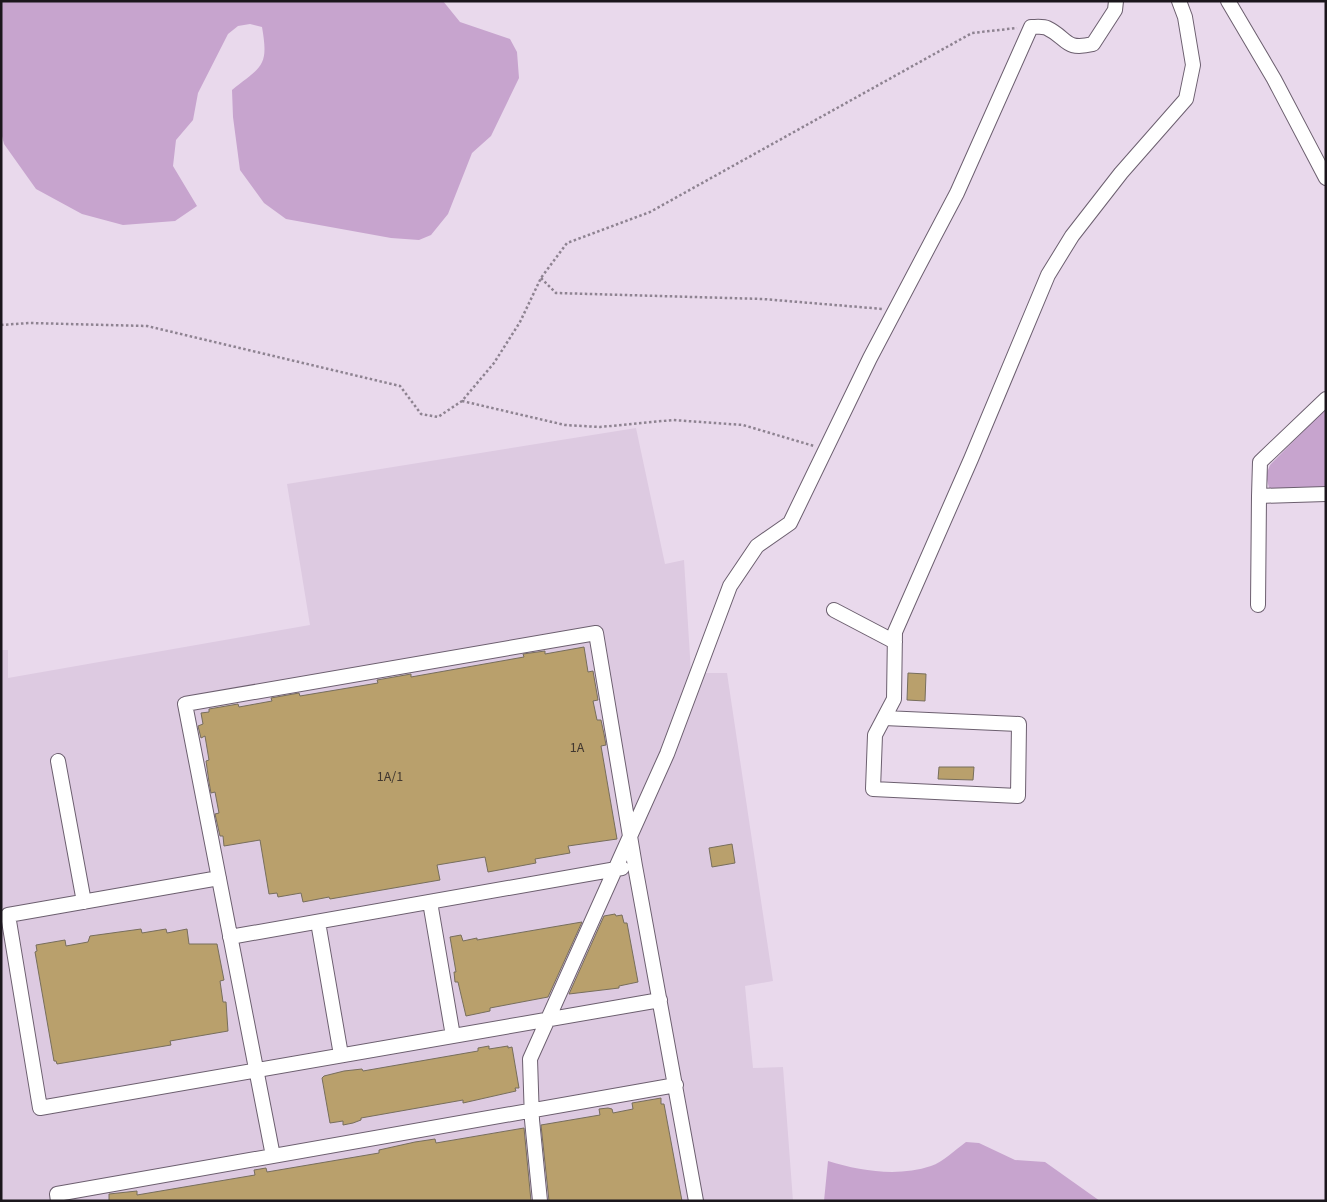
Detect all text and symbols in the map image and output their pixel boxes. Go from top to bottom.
house number: 1А [570,738,585,758]
house number: 1А/1 [377,767,403,787]

